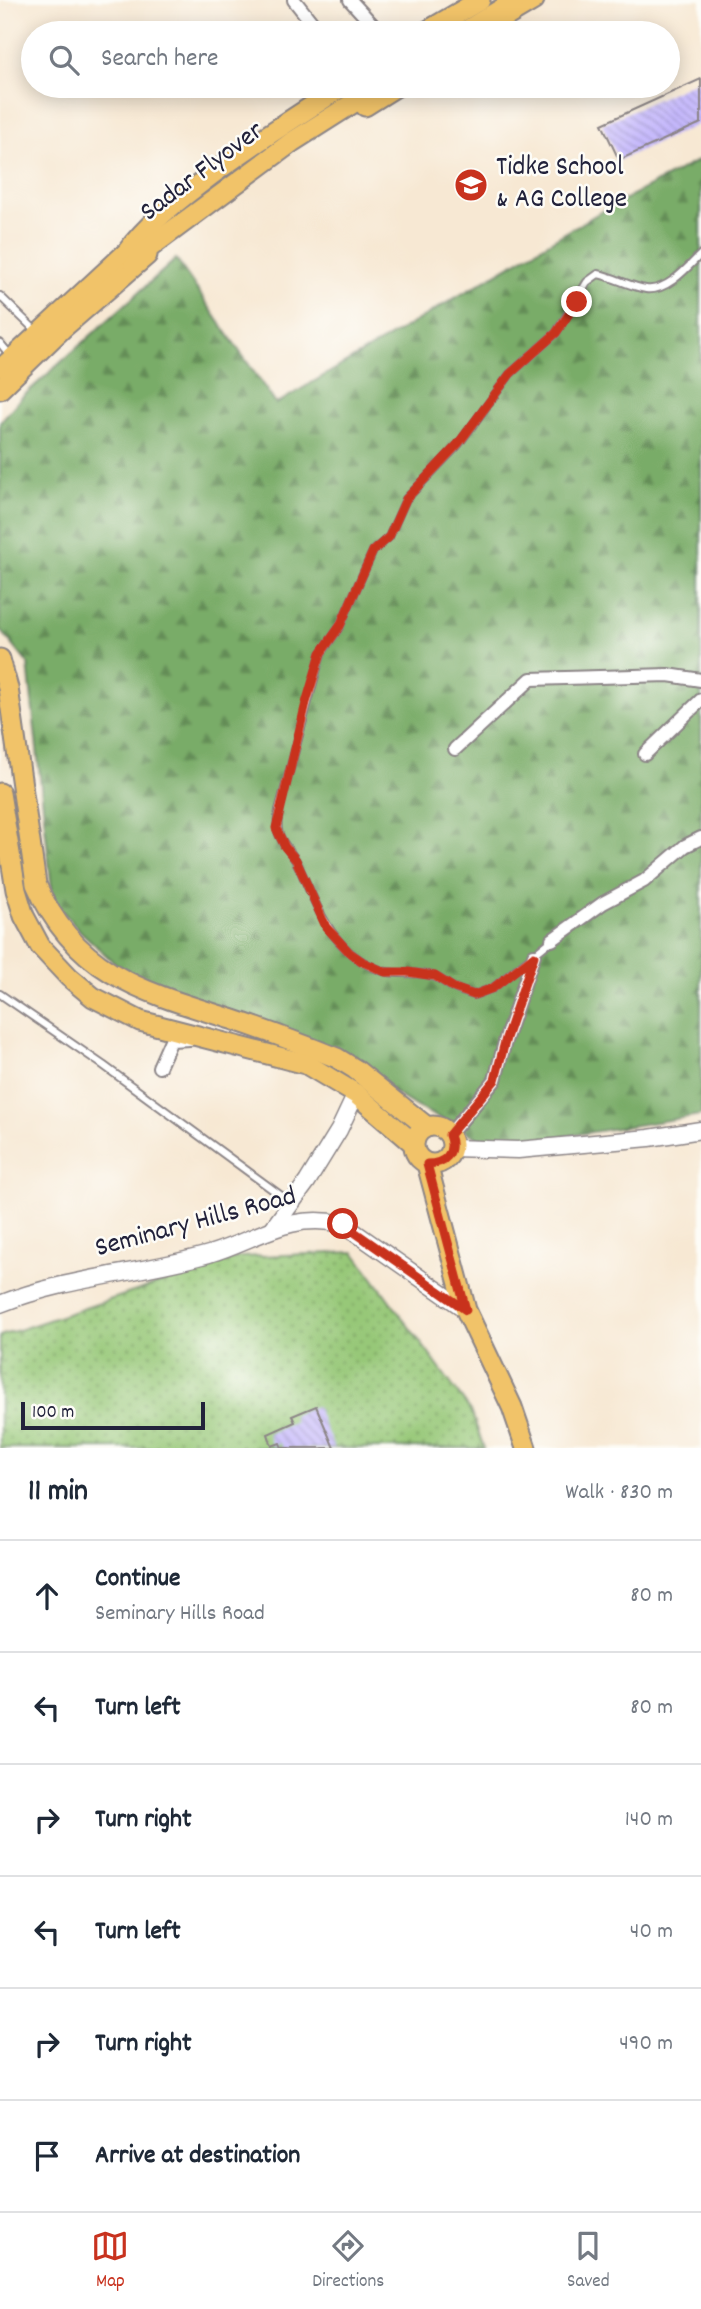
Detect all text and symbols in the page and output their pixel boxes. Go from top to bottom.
search box [21,21,680,98]
icon: search [45,41,83,79]
text: Search here [101,41,219,78]
street label: Sadar Flyover [133,113,274,233]
place label: Tidke School & AG College [496,149,627,221]
school or university icon: Tidke School & AG College [452,166,490,204]
route end [561,286,592,317]
street label: Seminary Hills Road [91,1178,301,1270]
route start [327,1208,358,1239]
scale bar [21,1399,205,1431]
text: 100 m [32,1400,74,1427]
text: 11 min [28,1472,88,1515]
text: Walk · 830 m [565,1477,673,1510]
text: Continue [95,1561,180,1598]
icon: ahead [28,1577,66,1615]
text: 80 m [630,1580,673,1613]
text: Seminary Hills Road [95,1598,265,1631]
icon: left [28,1689,66,1727]
text: Turn left [95,1690,181,1727]
text: 80 m [630,1692,673,1725]
icon: right [28,1801,66,1839]
text: Turn right [95,1802,192,1839]
text: 140 m [625,1804,673,1837]
icon: left [28,1913,66,1951]
text: Turn left [95,1914,181,1951]
text: 40 m [630,1916,673,1949]
icon: right [28,2025,66,2063]
text: Turn right [95,2026,192,2063]
text: 490 m [619,2028,673,2061]
icon: arrive [28,2137,66,2175]
text: Arrive at destination [95,2138,300,2175]
tab: Map [91,2227,129,2296]
tab: Directions [312,2227,384,2296]
tab: Saved [567,2227,610,2296]

